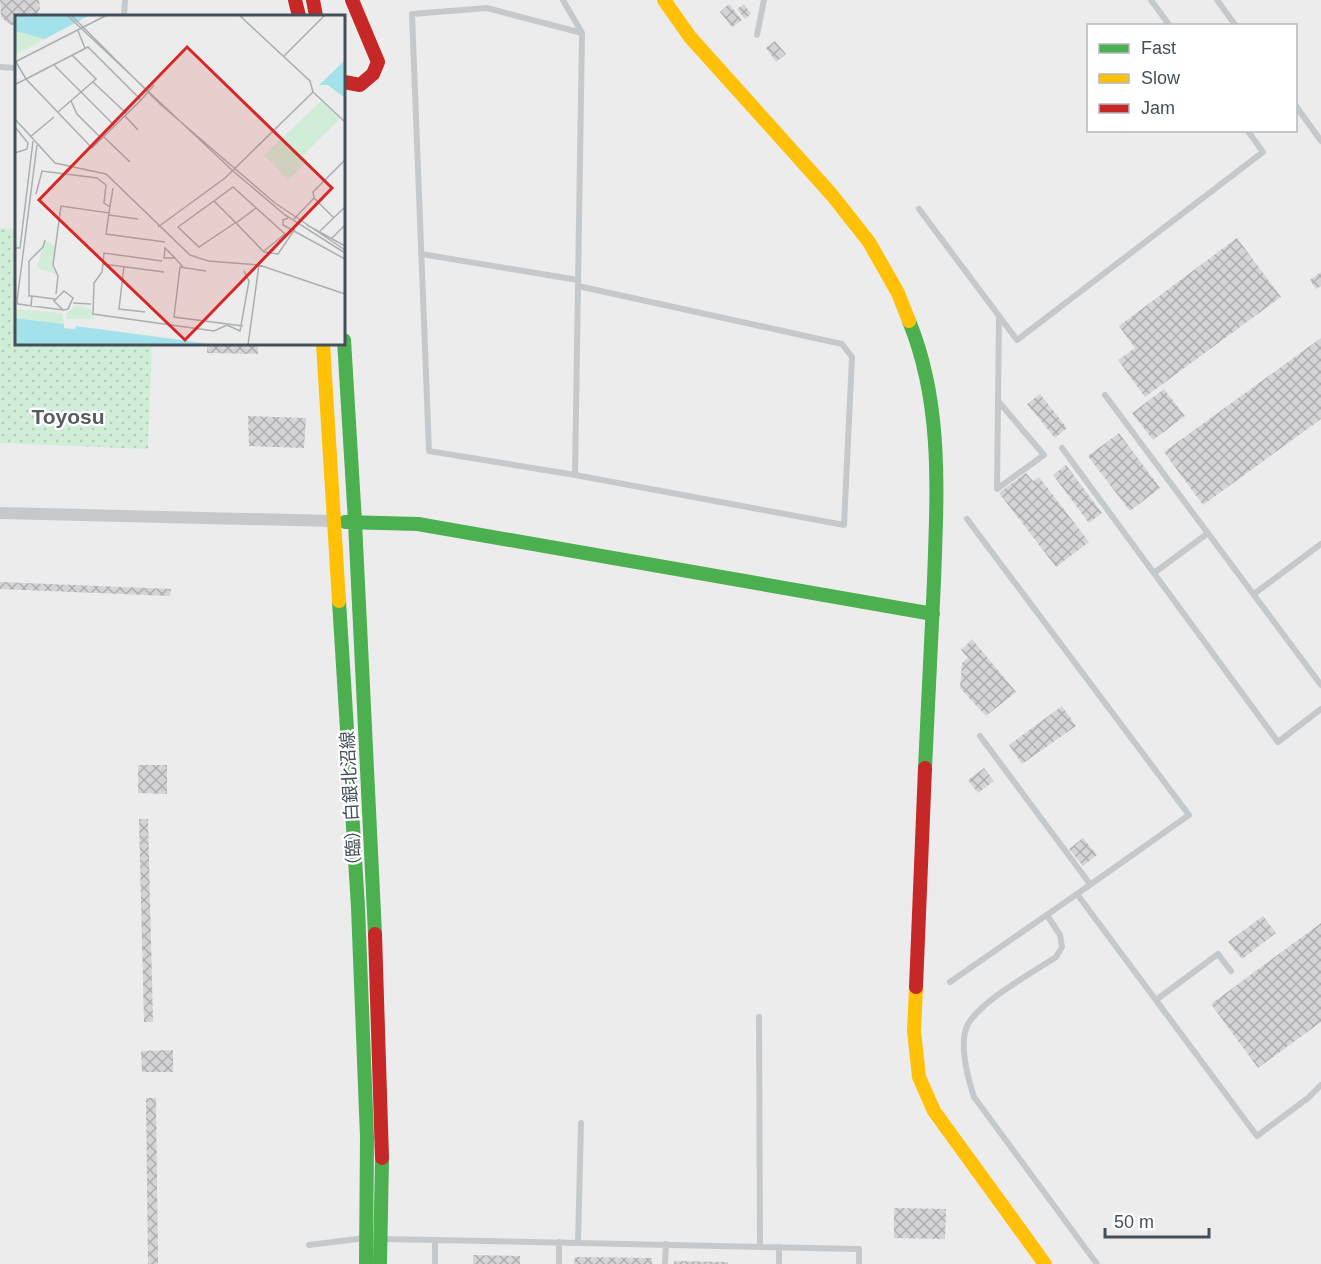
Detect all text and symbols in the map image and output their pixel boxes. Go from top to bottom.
inset map [15,15,345,345]
legend [1087,24,1297,132]
text: Fast [1141,38,1176,58]
text: Slow [1141,68,1181,88]
text: Jam [1141,98,1175,118]
district label: Toyosu [31,405,105,428]
street label: （臨）白銀北沼線 [337,731,365,875]
scale bar [1105,1201,1208,1239]
text: 50 m [1114,1212,1154,1232]

